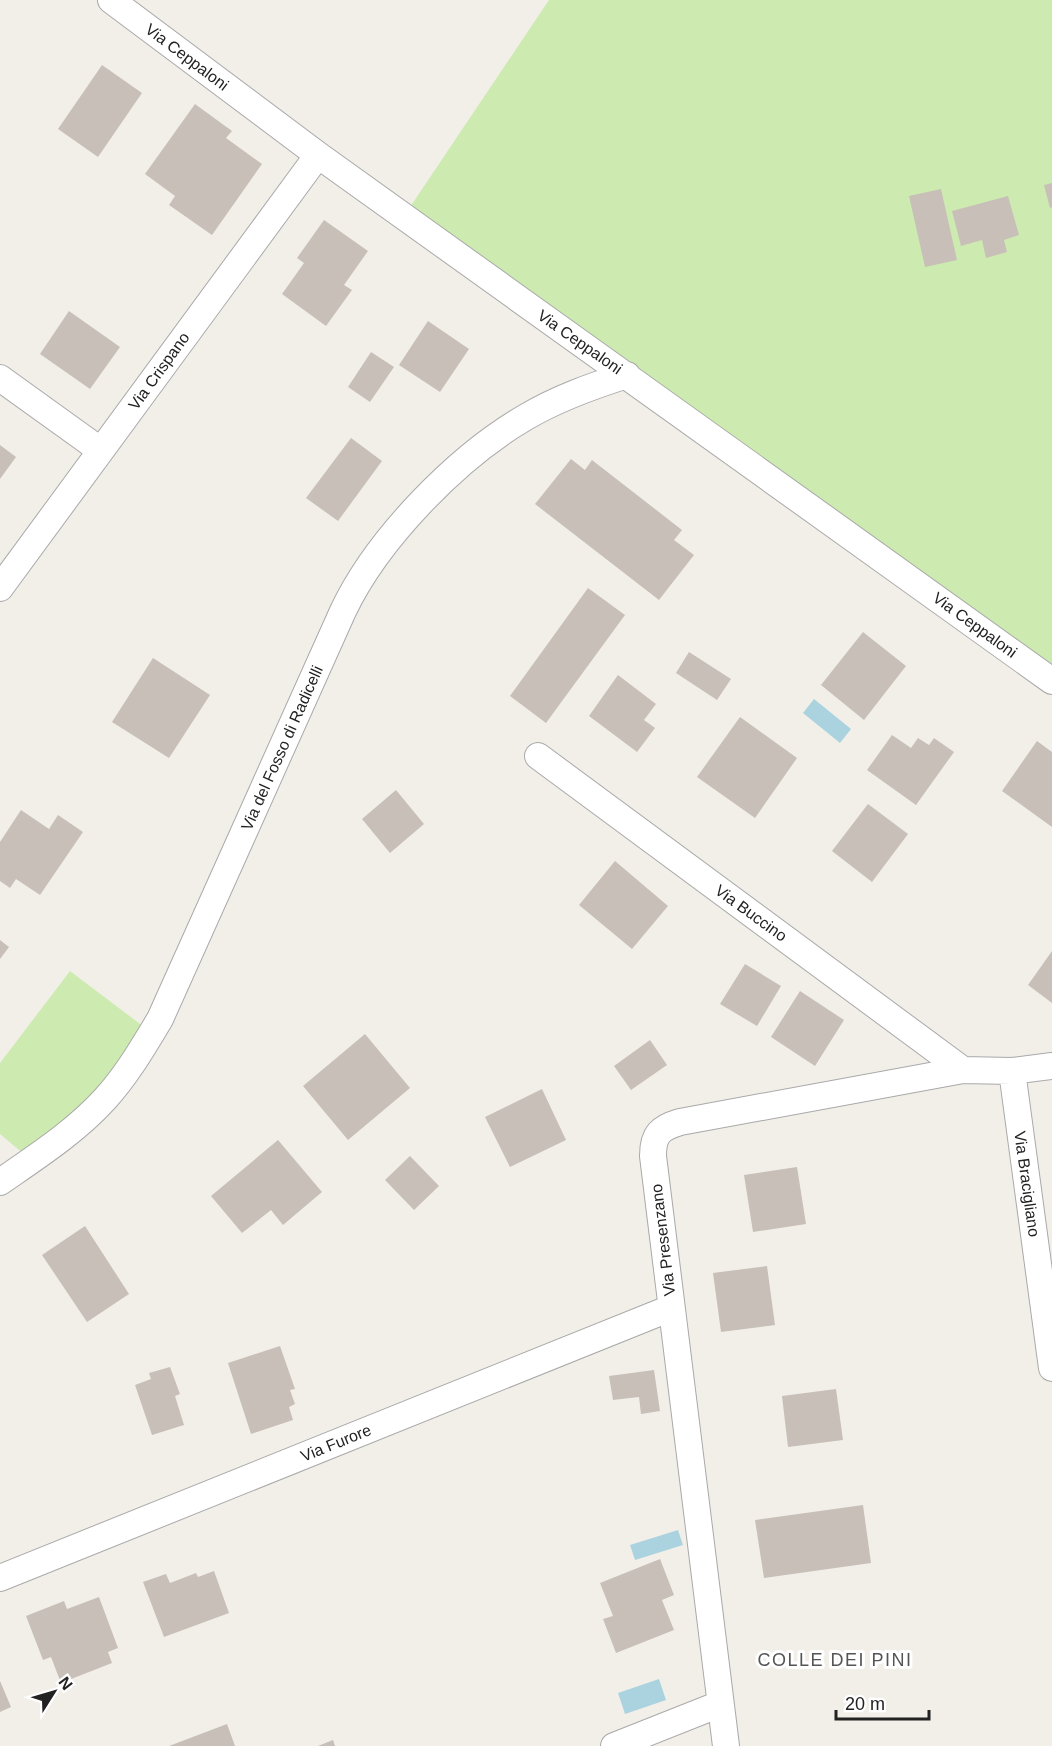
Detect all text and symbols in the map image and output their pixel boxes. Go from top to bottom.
street label: Via Ceppaloni [142,20,232,94]
street label: Via Ceppaloni [534,307,626,377]
street label: Via Crispano [125,329,193,413]
street label: Via Ceppaloni [930,589,1020,661]
street label: Via del Fosso di Radicelli [238,663,326,833]
street label: Via Buccino [712,881,790,945]
street label: Via Bracigliano [1011,1130,1043,1238]
street label: Via Presenzano [648,1183,678,1297]
street label: Via Furore [298,1421,374,1465]
district label: COLLE DEI PINI [757,1650,913,1670]
north arrow [24,1662,84,1722]
text: N [55,1674,76,1693]
scale bar [836,1683,929,1721]
text: 20 m [845,1694,885,1714]

